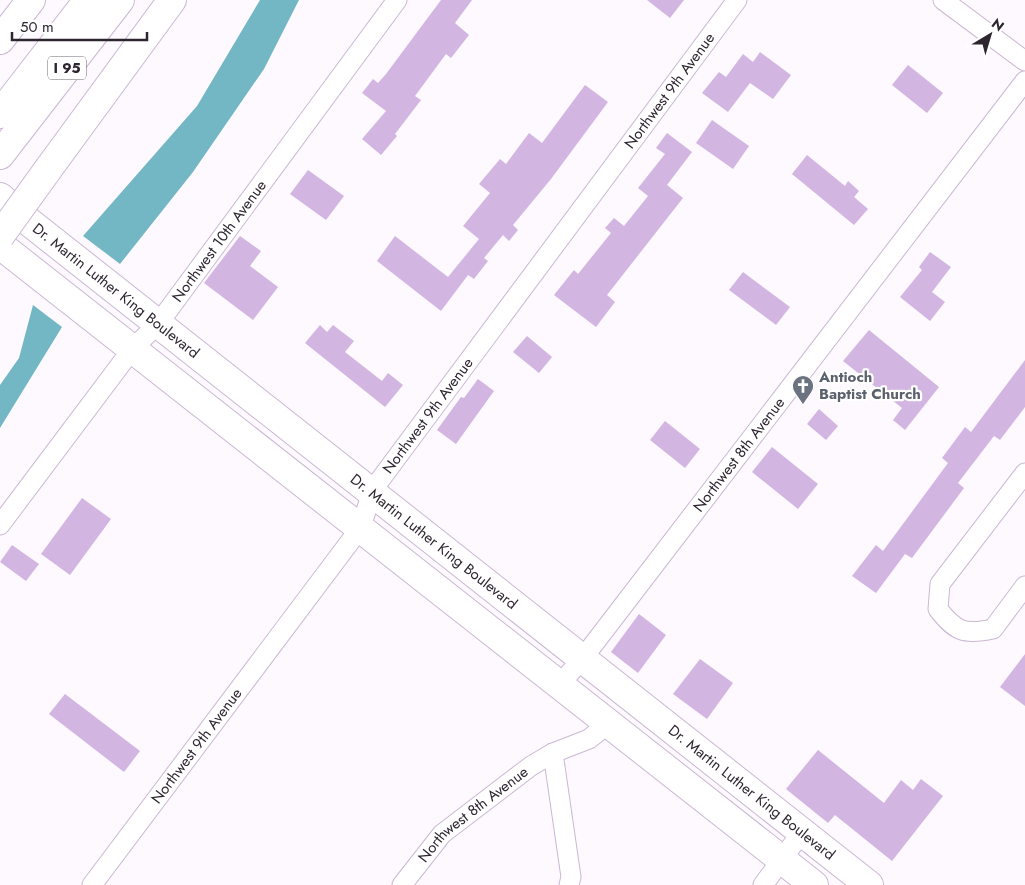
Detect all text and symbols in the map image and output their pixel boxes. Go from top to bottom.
scale bar [12,10,148,42]
north arrow [965,10,1015,60]
text: N [987,13,1009,36]
text: 50 m [20,16,54,38]
street label: Northwest 9th Avenue [619,28,720,153]
road number: I 95 [48,56,86,80]
street label: Northwest 10th Avenue [167,175,272,307]
street label: Dr. Martin Luther King Boulevard [28,218,204,363]
street label: Northwest 9th Avenue [377,353,478,478]
place label: Antioch Baptist Church [818,366,921,405]
church icon: Antioch Baptist Church [791,374,815,405]
street label: Northwest 8th Avenue [688,392,790,517]
street label: Dr. Martin Luther King Boulevard [346,469,522,614]
street label: Northwest 9th Avenue [146,683,247,808]
street label: Dr. Martin Luther King Boulevard [663,719,840,865]
street label: Northwest 8th Avenue [413,761,533,867]

